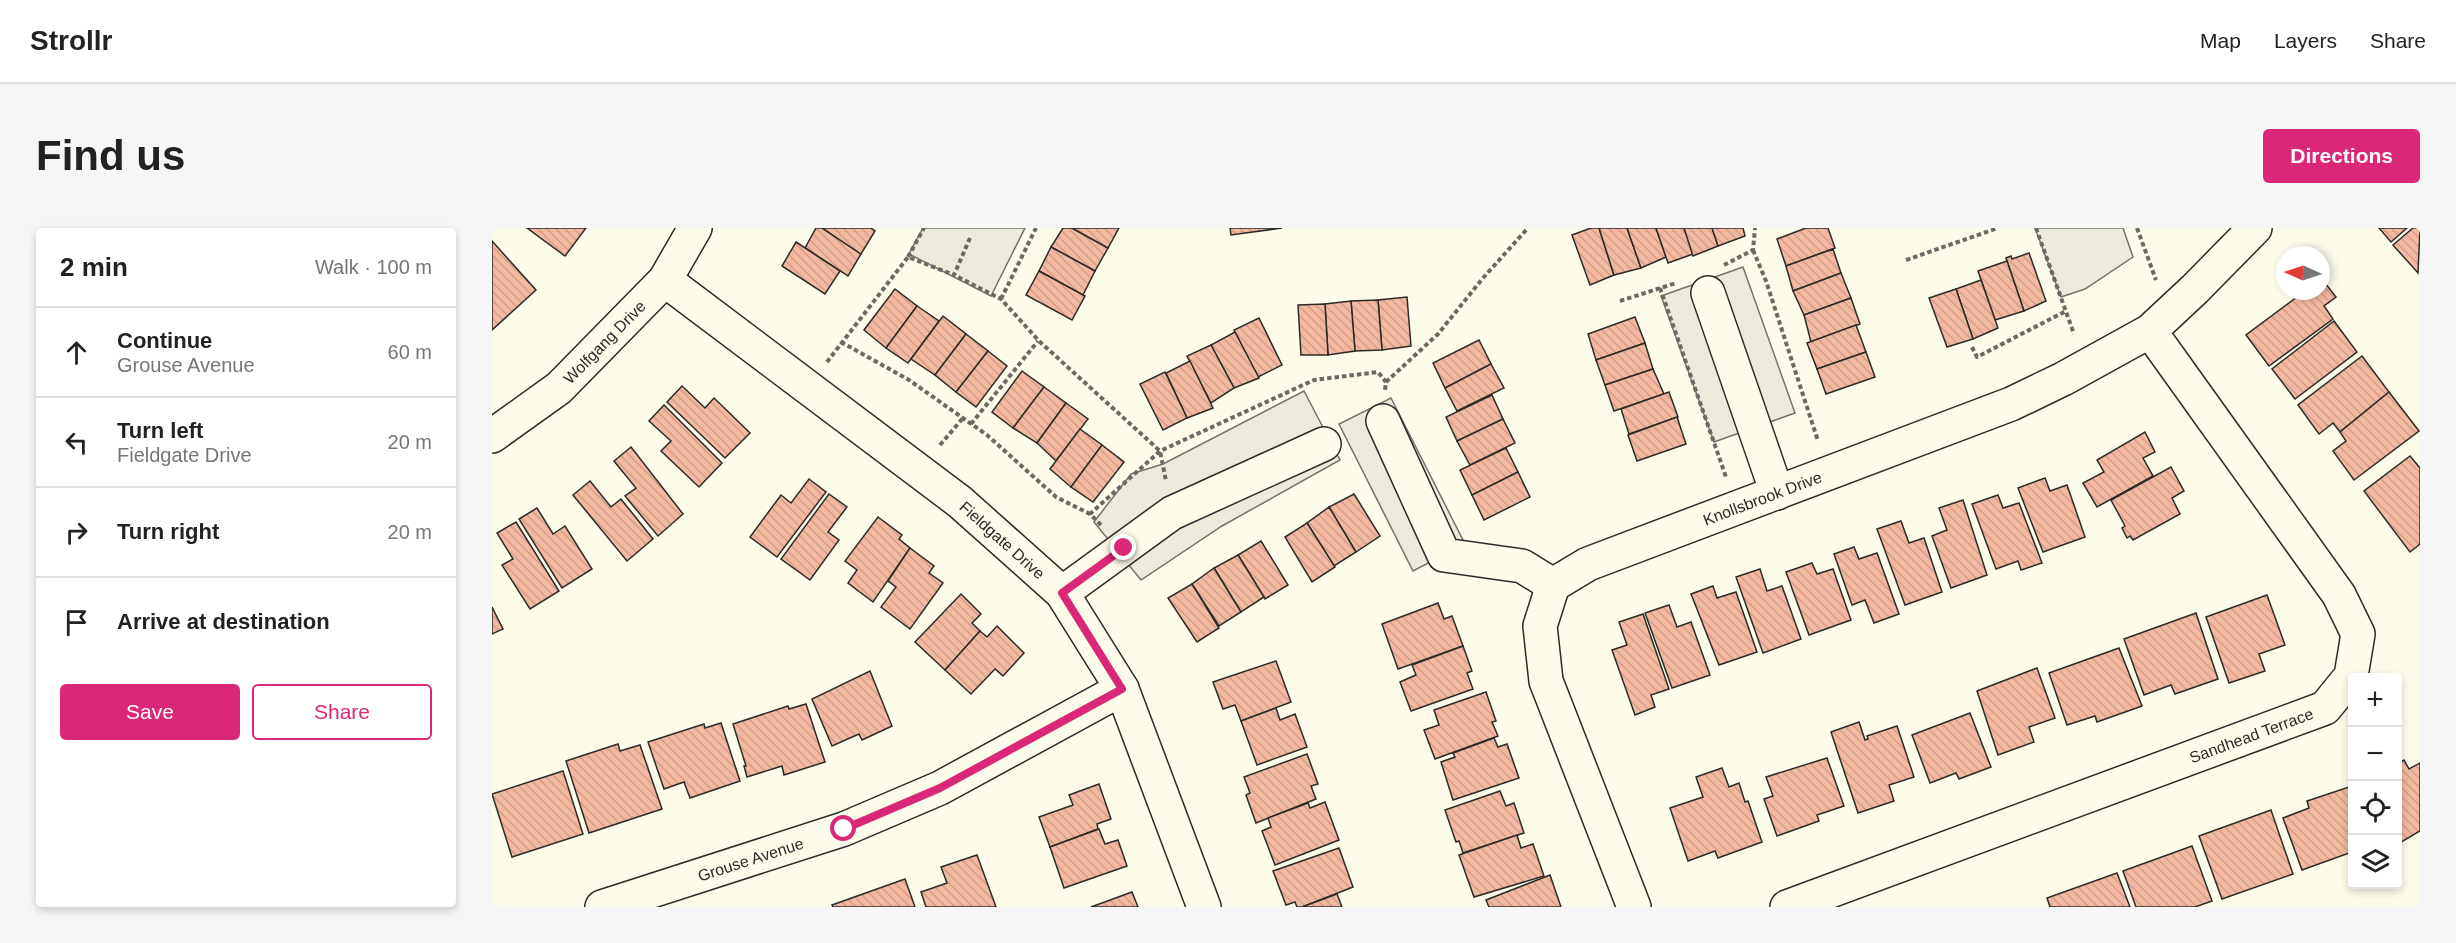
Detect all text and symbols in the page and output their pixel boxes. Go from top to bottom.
text: Strollr [30,25,112,56]
text: Map [2200,29,2241,52]
text: Layers [2274,29,2337,52]
text: Share [2370,29,2426,52]
button: Directions [2263,129,2420,183]
text: Find us [36,132,185,179]
north arrow [2276,246,2330,300]
text: 2 min [60,252,128,282]
text: Walk · 100 m [315,256,432,278]
street label: Wolfgang Drive [560,297,649,387]
text: Continue [117,328,212,353]
icon: ahead [60,336,93,369]
text: 60 m [388,341,432,363]
text: Grouse Avenue [117,354,255,376]
text: Turn left [117,418,203,443]
icon: left [60,426,93,459]
text: 20 m [388,431,432,453]
text: Fieldgate Drive [117,444,252,466]
street label: Knollsbrook Drive [1701,468,1824,529]
street label: Fieldgate Drive [956,498,1048,582]
icon: right [60,516,93,549]
text: Turn right [117,519,219,544]
text: 20 m [388,521,432,543]
route end [1110,534,1136,560]
icon: arrive [60,606,93,639]
text: Arrive at destination [117,609,330,634]
map controls [2348,673,2402,889]
button: + [2348,673,2402,727]
button: Save [60,684,240,740]
button: Share [252,684,432,740]
street label: Sandhead Terrace [2187,705,2316,766]
button: − [2348,727,2402,781]
button: locate [2348,781,2402,835]
route start [830,815,856,841]
street label: Grouse Avenue [696,835,806,885]
button: layers [2348,835,2402,889]

